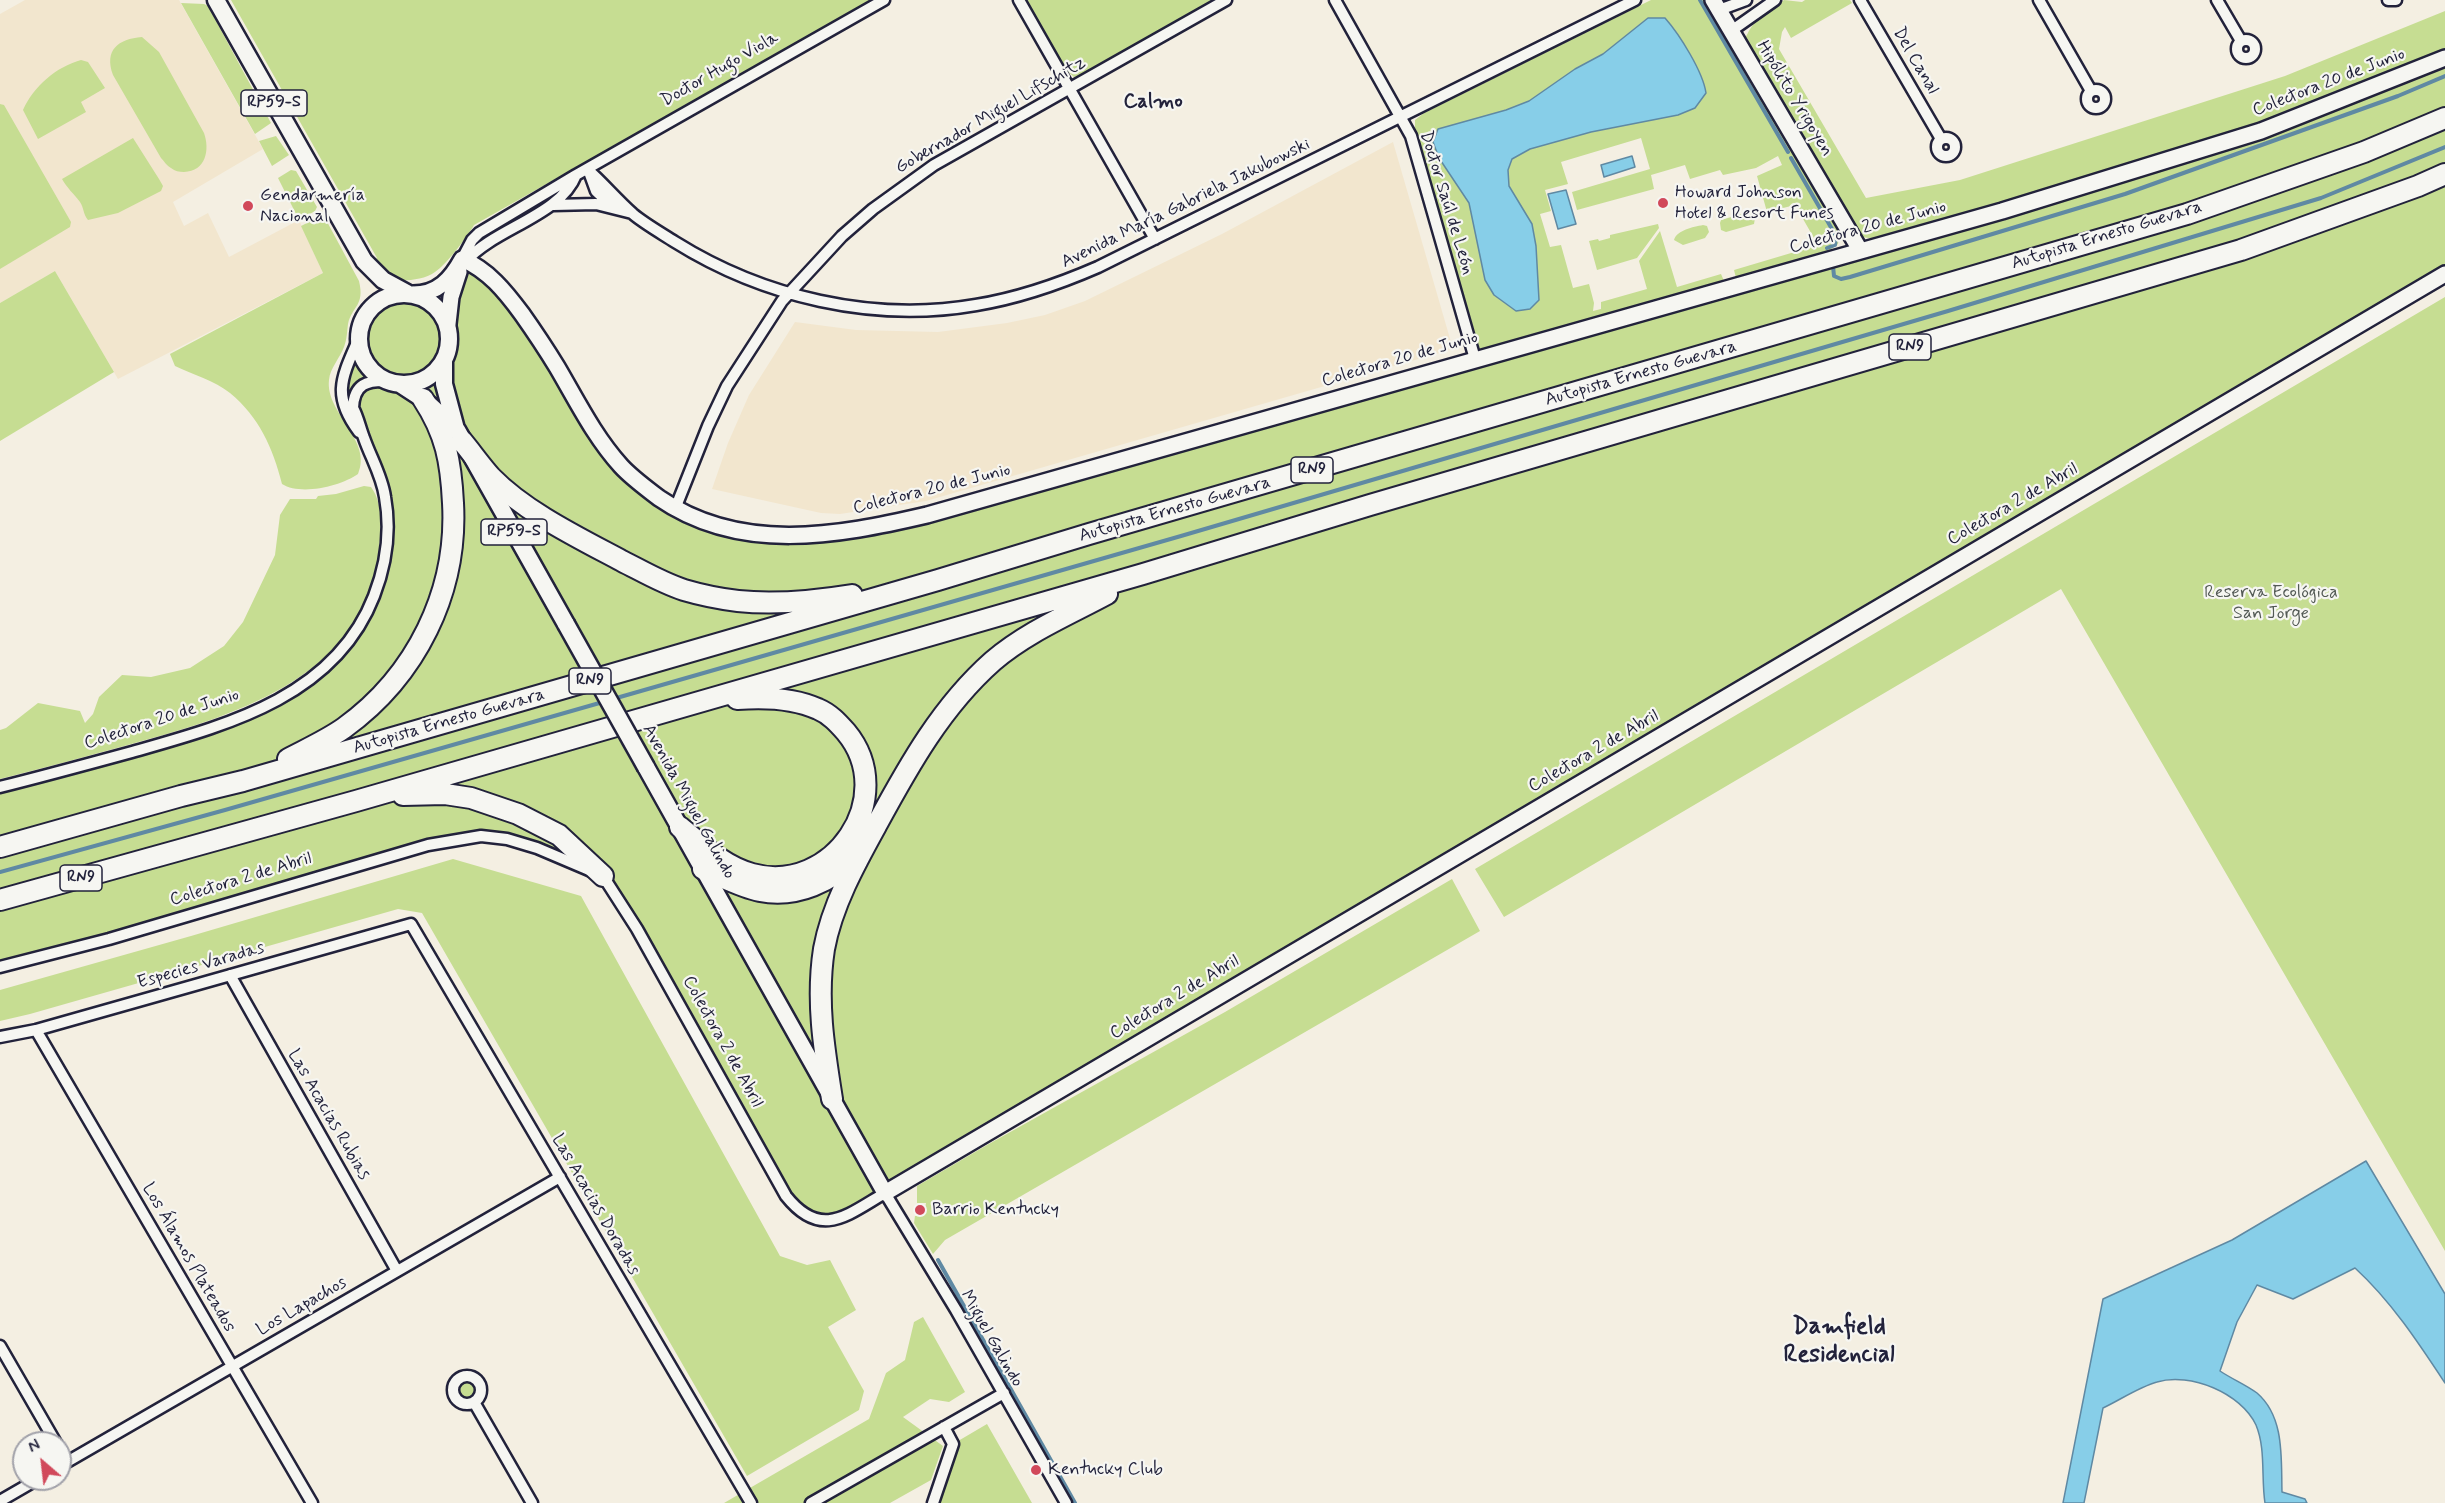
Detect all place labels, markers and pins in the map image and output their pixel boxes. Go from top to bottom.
place label: Howard Johnson Hotel & Resort Funes [1675,182,1834,224]
place label: Gendarmería Nacional [260,185,365,228]
marker: Howard Johnson Hotel & Resort Funes [1656,196,1670,210]
marker: Gendarmería Nacional [241,199,255,213]
place label: Barrio Kentucky [932,1199,1059,1221]
marker: Barrio Kentucky [913,1203,927,1217]
place label: Kentucky Club [1048,1459,1163,1481]
marker: Kentucky Club [1029,1463,1043,1477]

